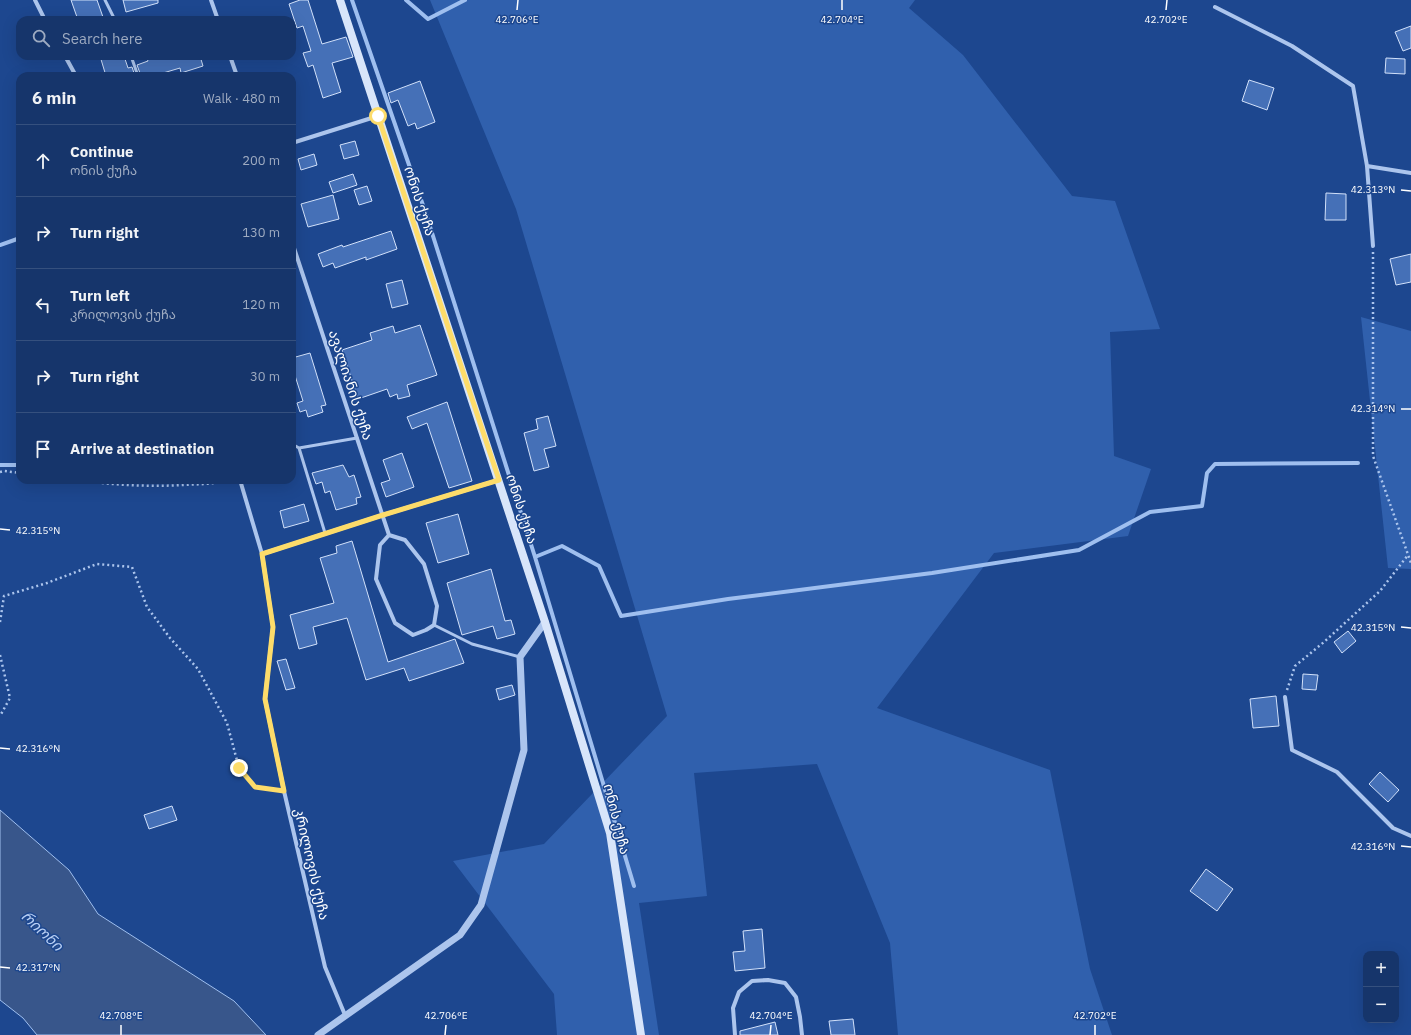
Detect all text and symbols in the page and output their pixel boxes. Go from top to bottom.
text: 42.706°E [495,13,539,26]
text: 42.704°E [820,13,864,26]
text: 42.702°E [1144,13,1188,26]
search box [16,16,296,60]
icon: search [30,27,52,49]
text: Search here [62,29,142,48]
text: 6 min [32,87,76,109]
text: Walk · 480 m [203,90,280,107]
route start [369,107,387,125]
text: Continue [70,142,134,161]
icon: ahead [32,150,54,172]
text: 200 m [242,152,280,169]
text: ონის ქუჩა [70,162,137,179]
street label: ონის ქუჩა [400,164,440,238]
text: 42.313°N [1351,183,1395,196]
icon: right [32,222,54,244]
text: Turn right [70,223,139,242]
text: 130 m [242,224,280,241]
text: Turn left [70,286,130,305]
icon: left [32,294,54,316]
text: 120 m [242,296,280,313]
text: კრილოვის ქუჩა [70,306,176,323]
street label: ავალიანის ქუჩა [325,328,377,442]
icon: right [32,366,54,388]
text: Turn right [70,367,139,386]
text: 30 m [250,368,280,385]
text: 42.314°N [1351,402,1395,415]
icon: arrive [32,438,54,460]
text: Arrive at destination [70,439,214,458]
street label: ონის ქუჩა [502,472,542,546]
text: 42.315°N [16,524,60,537]
text: 42.315°N [1351,621,1395,634]
text: 42.316°N [16,742,60,755]
route end [230,759,248,777]
street label: ონის ქუჩა [600,782,634,856]
street label: კრილოვის ქუჩა [290,806,334,922]
text: 42.316°N [1351,840,1395,853]
water label: რიონი [17,907,68,956]
map controls [1363,951,1399,1023]
button: + [1363,951,1399,987]
text: 42.317°N [16,961,60,974]
button: − [1363,987,1399,1023]
text: 42.708°E [99,1009,143,1022]
text: 42.706°E [424,1009,468,1022]
text: 42.704°E [749,1009,793,1022]
text: 42.702°E [1073,1009,1117,1022]

